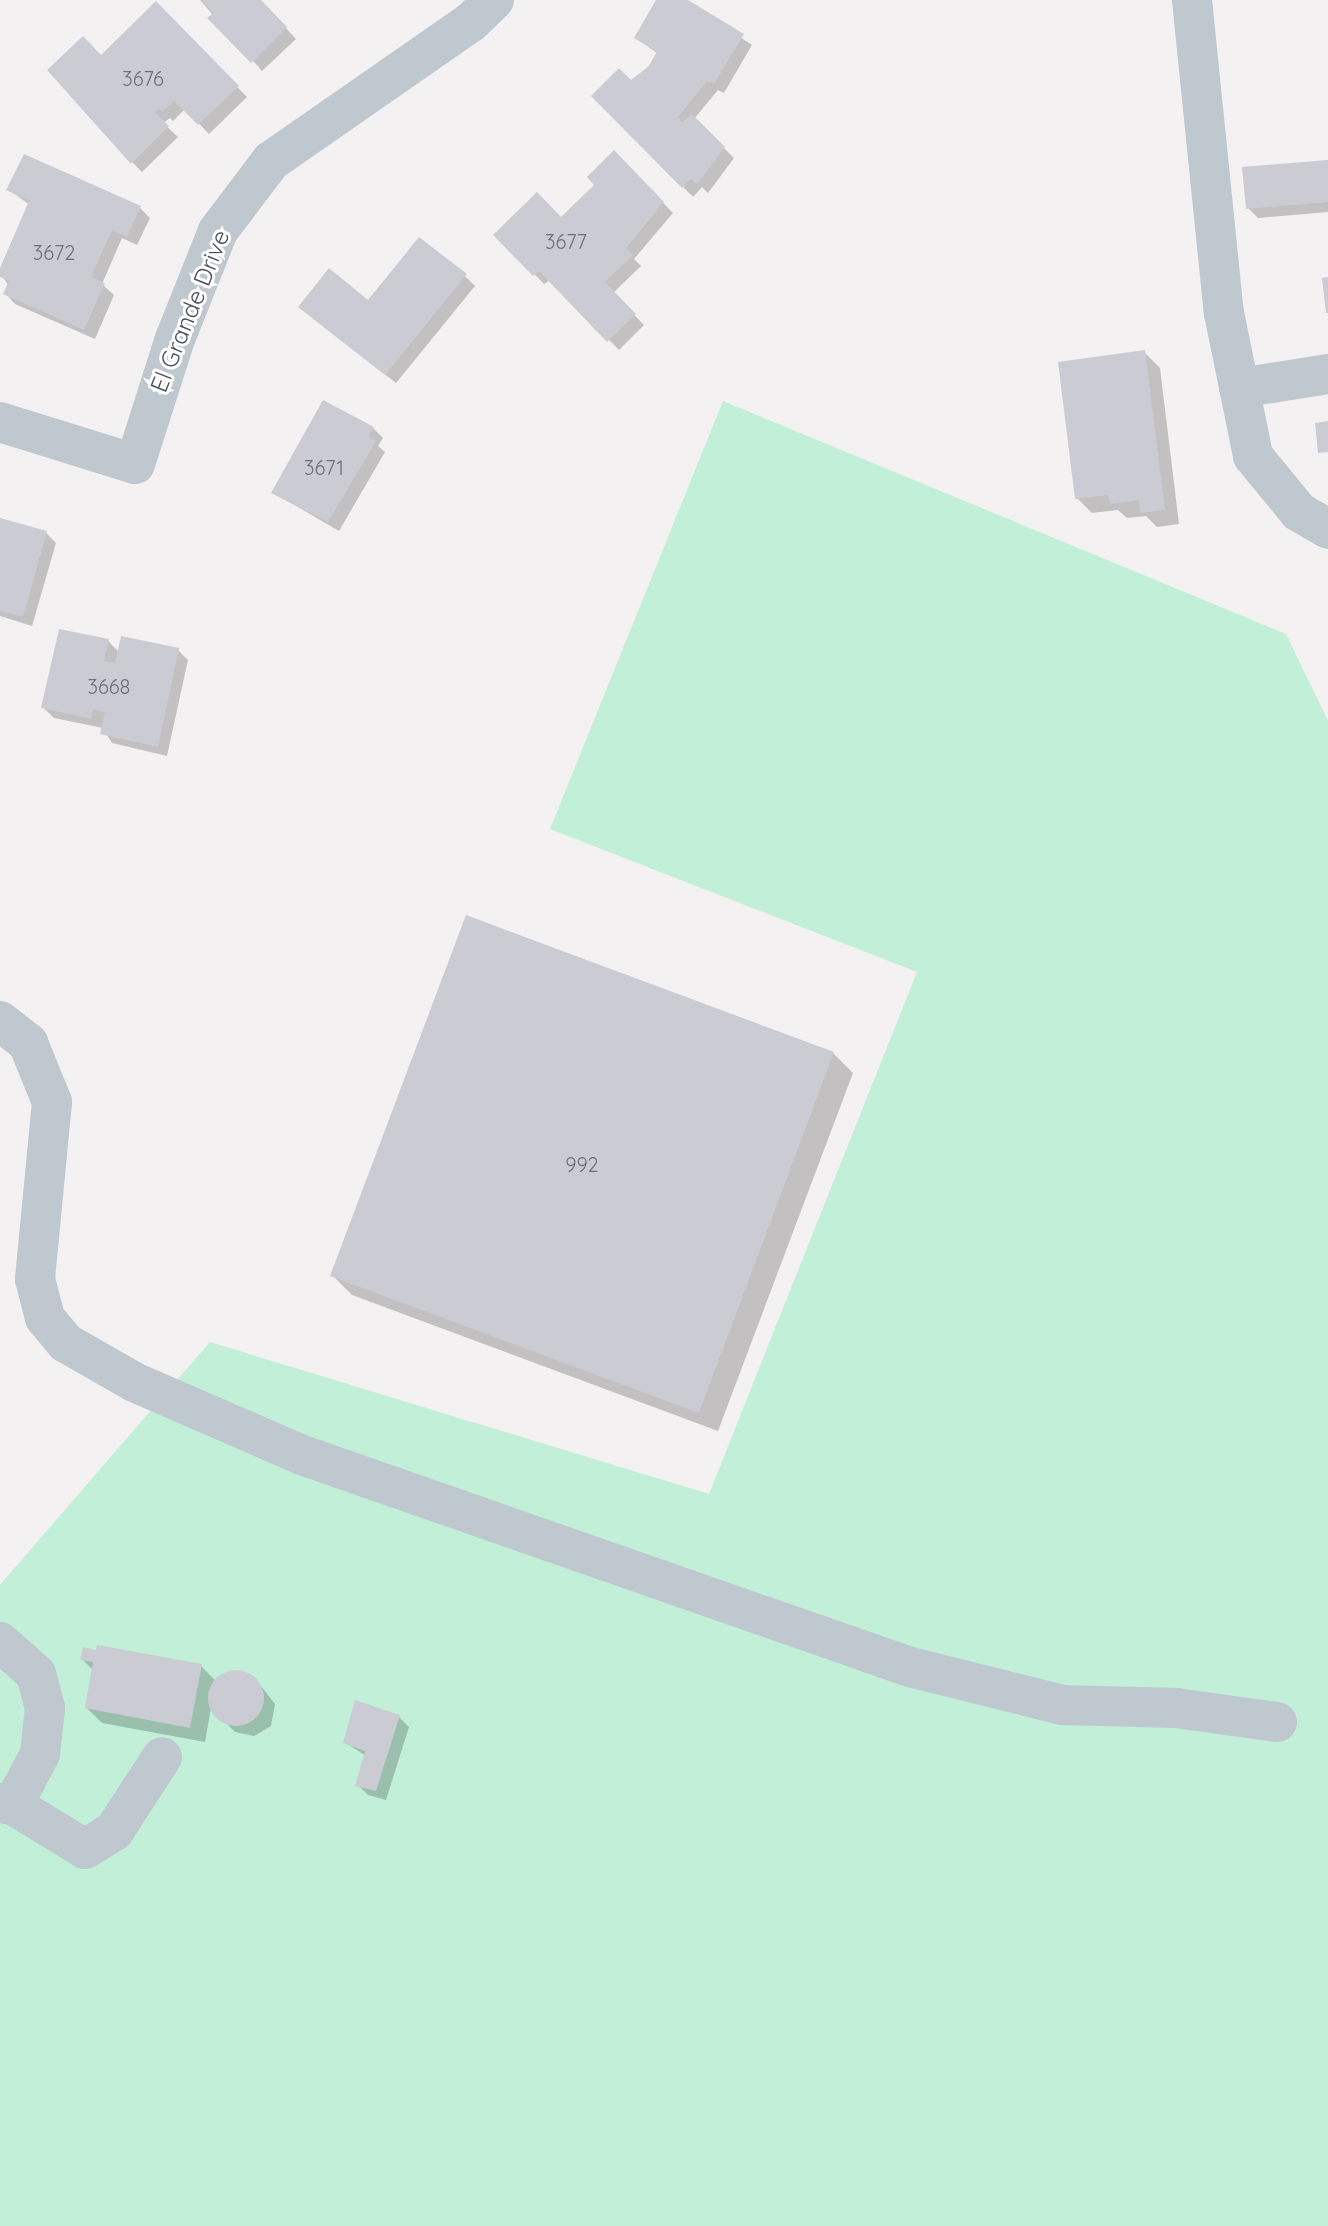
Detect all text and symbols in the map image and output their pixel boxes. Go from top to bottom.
house number: 3676 [122,66,164,90]
street label: El Grande Drive [144,226,236,396]
house number: 3677 [545,229,587,253]
house number: 3672 [33,240,75,264]
house number: 3671 [304,455,344,479]
house number: 3668 [88,674,130,698]
house number: 992 [565,1152,599,1176]

